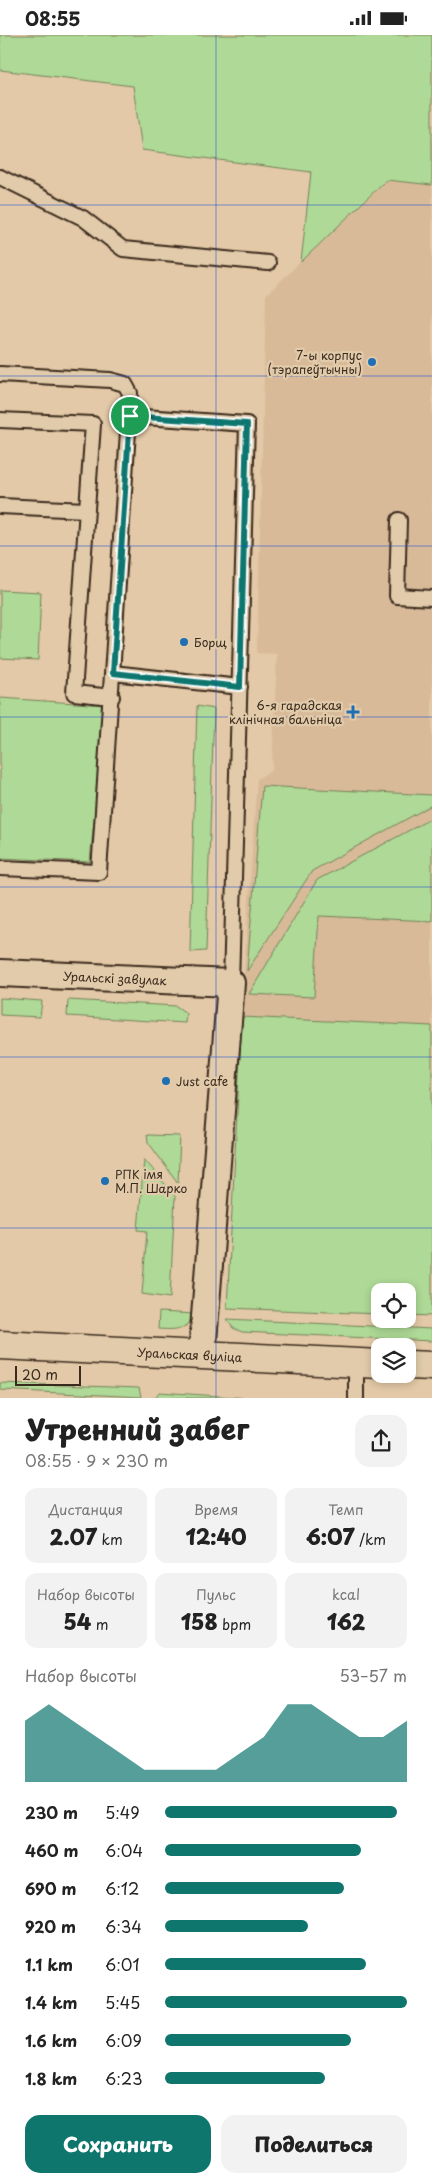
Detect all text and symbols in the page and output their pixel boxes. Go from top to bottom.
text: 08:55 [25,4,81,32]
place label: 7-ы корпус (тэрапеўтычны) [267,346,362,378]
marker: 7-ы корпус (тэрапеўтычны) [366,356,378,368]
pin [109,395,151,437]
icon: arrive [116,402,144,430]
place label: Борщ [194,633,227,651]
marker: Борщ [178,636,190,648]
place label: 6-я гарадская клінічная бальніца [229,696,343,728]
marker: 6-я гарадская клінічная бальніца [346,705,360,719]
street label: Уральскі завулак [63,967,168,989]
place label: Just cafe [176,1072,228,1090]
marker: Just cafe [160,1075,172,1087]
place label: РПК імя М.П. Шарко [115,1165,187,1197]
marker: РПК імя М.П. Шарко [99,1175,111,1187]
map controls [371,1283,416,1383]
button: locate [371,1283,416,1328]
button: layers [371,1338,416,1383]
street label: Уральская вуліца [137,1343,243,1366]
scale bar [15,1363,81,1386]
text: 20 m [22,1364,58,1385]
text: Утренний забег [25,1407,249,1450]
button: share [355,1415,407,1467]
text: 08:55 · 9 × 230 m [25,1448,168,1472]
text: Дистанция [49,1499,123,1520]
text: Время [194,1499,238,1520]
text: Темп [328,1499,364,1520]
text: 2.07 [49,1520,97,1552]
text: 12:40 [185,1520,247,1552]
text: 6:07 [306,1520,355,1552]
text: km [97,1529,123,1550]
text: /km [355,1529,386,1550]
text: Набор высоты [37,1584,135,1605]
text: Пульс [196,1584,236,1605]
text: kcal [332,1584,360,1605]
text: 54 [63,1605,91,1637]
text: 158 [181,1605,218,1637]
text: 162 [327,1605,365,1637]
text: m [91,1614,109,1635]
text: bpm [218,1614,251,1635]
text: Набор высоты [25,1663,137,1687]
text: 53–57 m [340,1663,407,1687]
text: 230 m [25,1800,78,1824]
text: 5:49 [105,1800,140,1824]
text: 460 m [25,1838,78,1862]
text: 6:04 [105,1838,143,1862]
text: 690 m [25,1876,76,1900]
text: 6:12 [105,1876,139,1900]
text: 920 m [25,1914,76,1938]
text: 6:34 [105,1914,142,1938]
text: 1.1 km [25,1952,73,1976]
text: 6:01 [105,1952,140,1976]
text: 1.4 km [25,1990,77,2014]
text: 5:45 [105,1990,140,2014]
text: 1.6 km [25,2028,77,2052]
text: 6:09 [105,2028,142,2052]
text: 1.8 km [25,2066,77,2090]
text: 6:23 [105,2066,142,2090]
button: Сохранить [25,2115,211,2173]
button: Поделиться [221,2115,407,2173]

